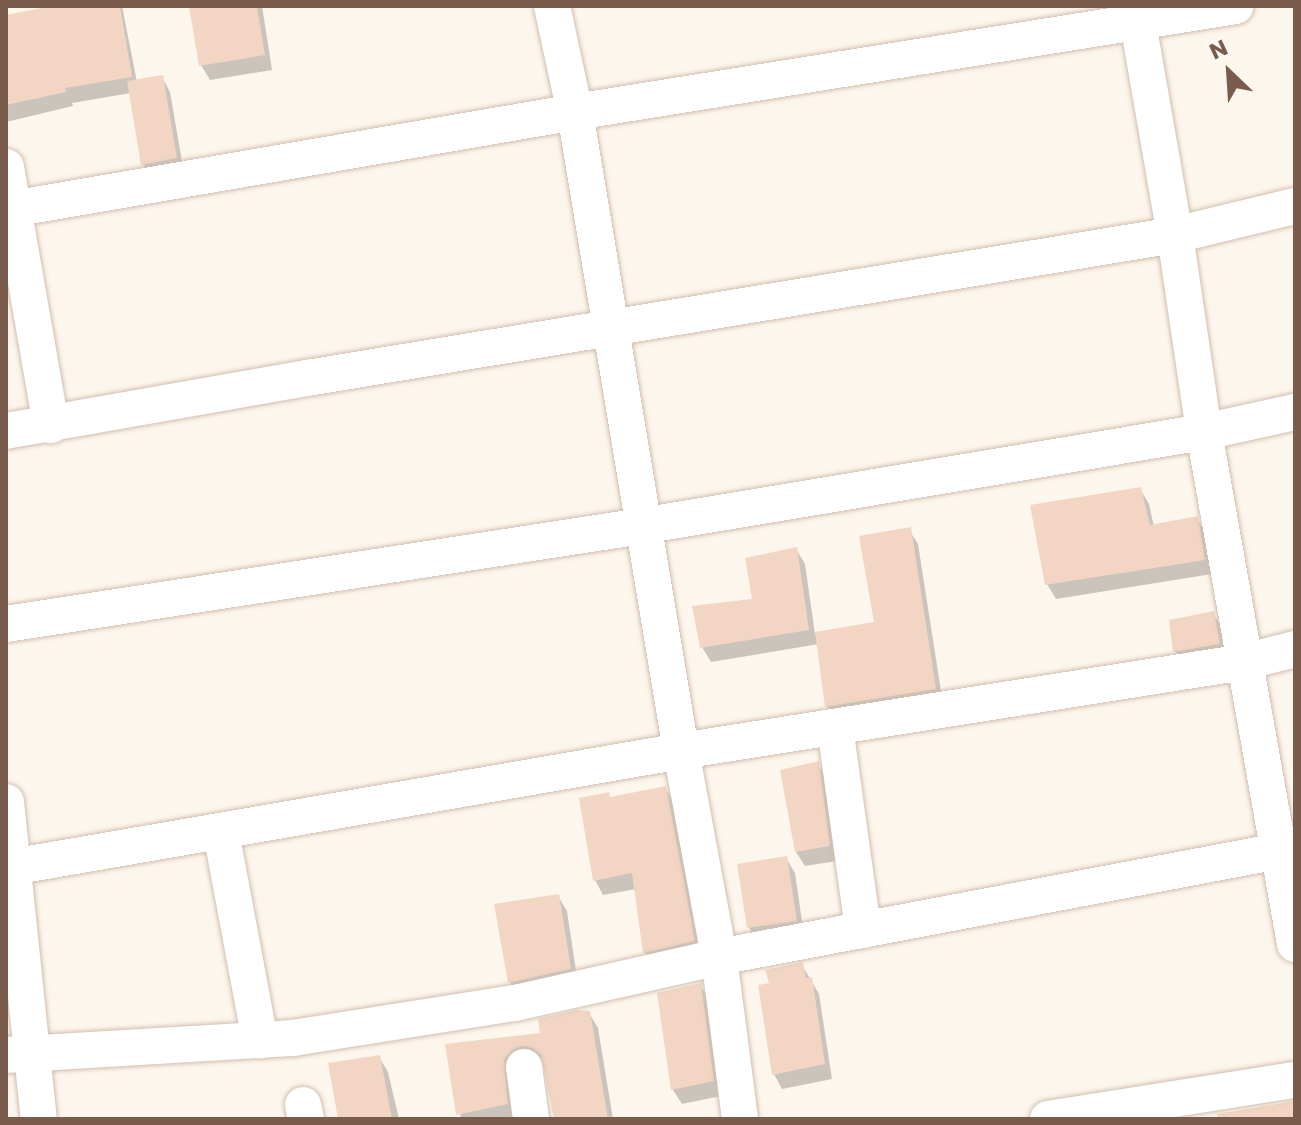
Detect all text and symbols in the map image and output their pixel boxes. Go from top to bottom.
north arrow [1189,32,1269,112]
text: N [1205,32,1233,67]

